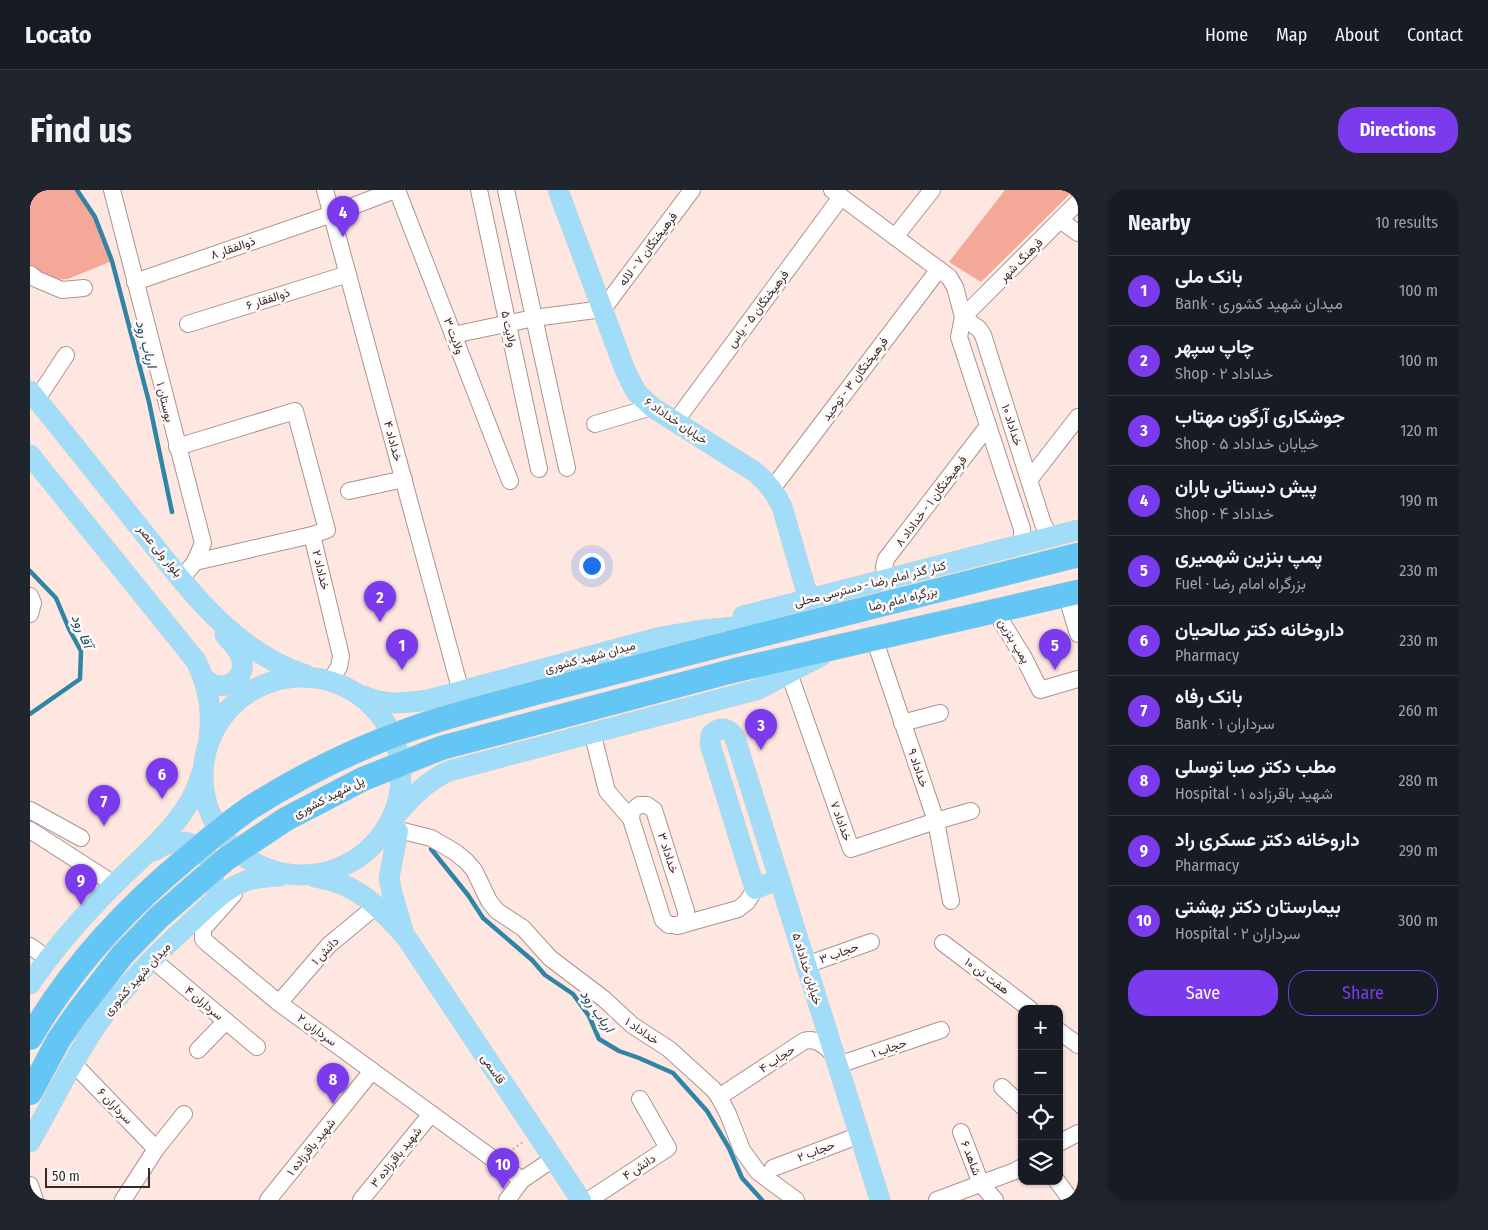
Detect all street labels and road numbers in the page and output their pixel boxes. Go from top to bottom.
street label: فرهیختگان ۷ - لاله [616,209,681,289]
street label: ذوالفقار ۸ [209,234,258,263]
street label: فرهنگ شهر [996,235,1046,286]
street label: فرهیختگان ۵ - یاس [724,268,792,351]
street label: ذوالفقار ۶ [244,285,292,314]
street label: ولایت ۵ [497,309,520,349]
street label: ولایت ۳ [440,316,467,357]
street label: فرهیختگان ۳ - توحید [819,335,892,424]
street label: بوستان ۱ [152,381,177,424]
street label: خیابان خداداد ۶ [642,395,710,447]
street label: خداداد ۱۰ [999,402,1025,448]
street label: خداداد ۴ [381,419,405,463]
street label: فرهیختگان ۱ - خداداد ۸ [892,453,970,550]
street label: بلوار ولی عصر [133,521,185,581]
street label: خداداد ۲ [309,549,333,591]
street label: کنار گذر امام رضا - دسترسی محلی [793,558,948,611]
street label: بزرگراه امام رضا [867,584,939,615]
street label: پمپ بنزین [994,616,1033,667]
street label: میدان شهید کشوری [543,638,637,677]
street label: خداداد ۹ [905,747,931,789]
street label: پل شهید کشوری [291,773,367,822]
street label: خداداد ۷ [827,799,855,843]
street label: خداداد ۳ [655,831,681,875]
street label: خیابان خداداد ۵ [789,931,825,1007]
street label: دانش ۱ [308,934,342,968]
street label: حجاب ۳ [818,939,860,967]
street label: میدان شهید کشوری [101,940,174,1019]
street label: هفت تن ۱۰ [961,955,1012,998]
street label: سرداران ۴ [181,983,226,1024]
street label: سرداران ۲ [294,1011,339,1050]
street label: خداداد ۱ [622,1015,662,1047]
street label: حجاب ۱ [870,1035,908,1061]
street label: حجاب ۴ [757,1042,797,1076]
street label: قاسمی [477,1051,508,1087]
street label: سرداران ۶ [94,1085,136,1128]
street label: شهید باقرزاده ۱ [284,1116,339,1179]
street label: شهید باقرزاده ۳ [367,1124,425,1191]
street label: حجاب ۲ [795,1137,837,1165]
street label: شاهد ۶ [958,1139,984,1177]
street label: دانش ۴ [620,1151,659,1184]

